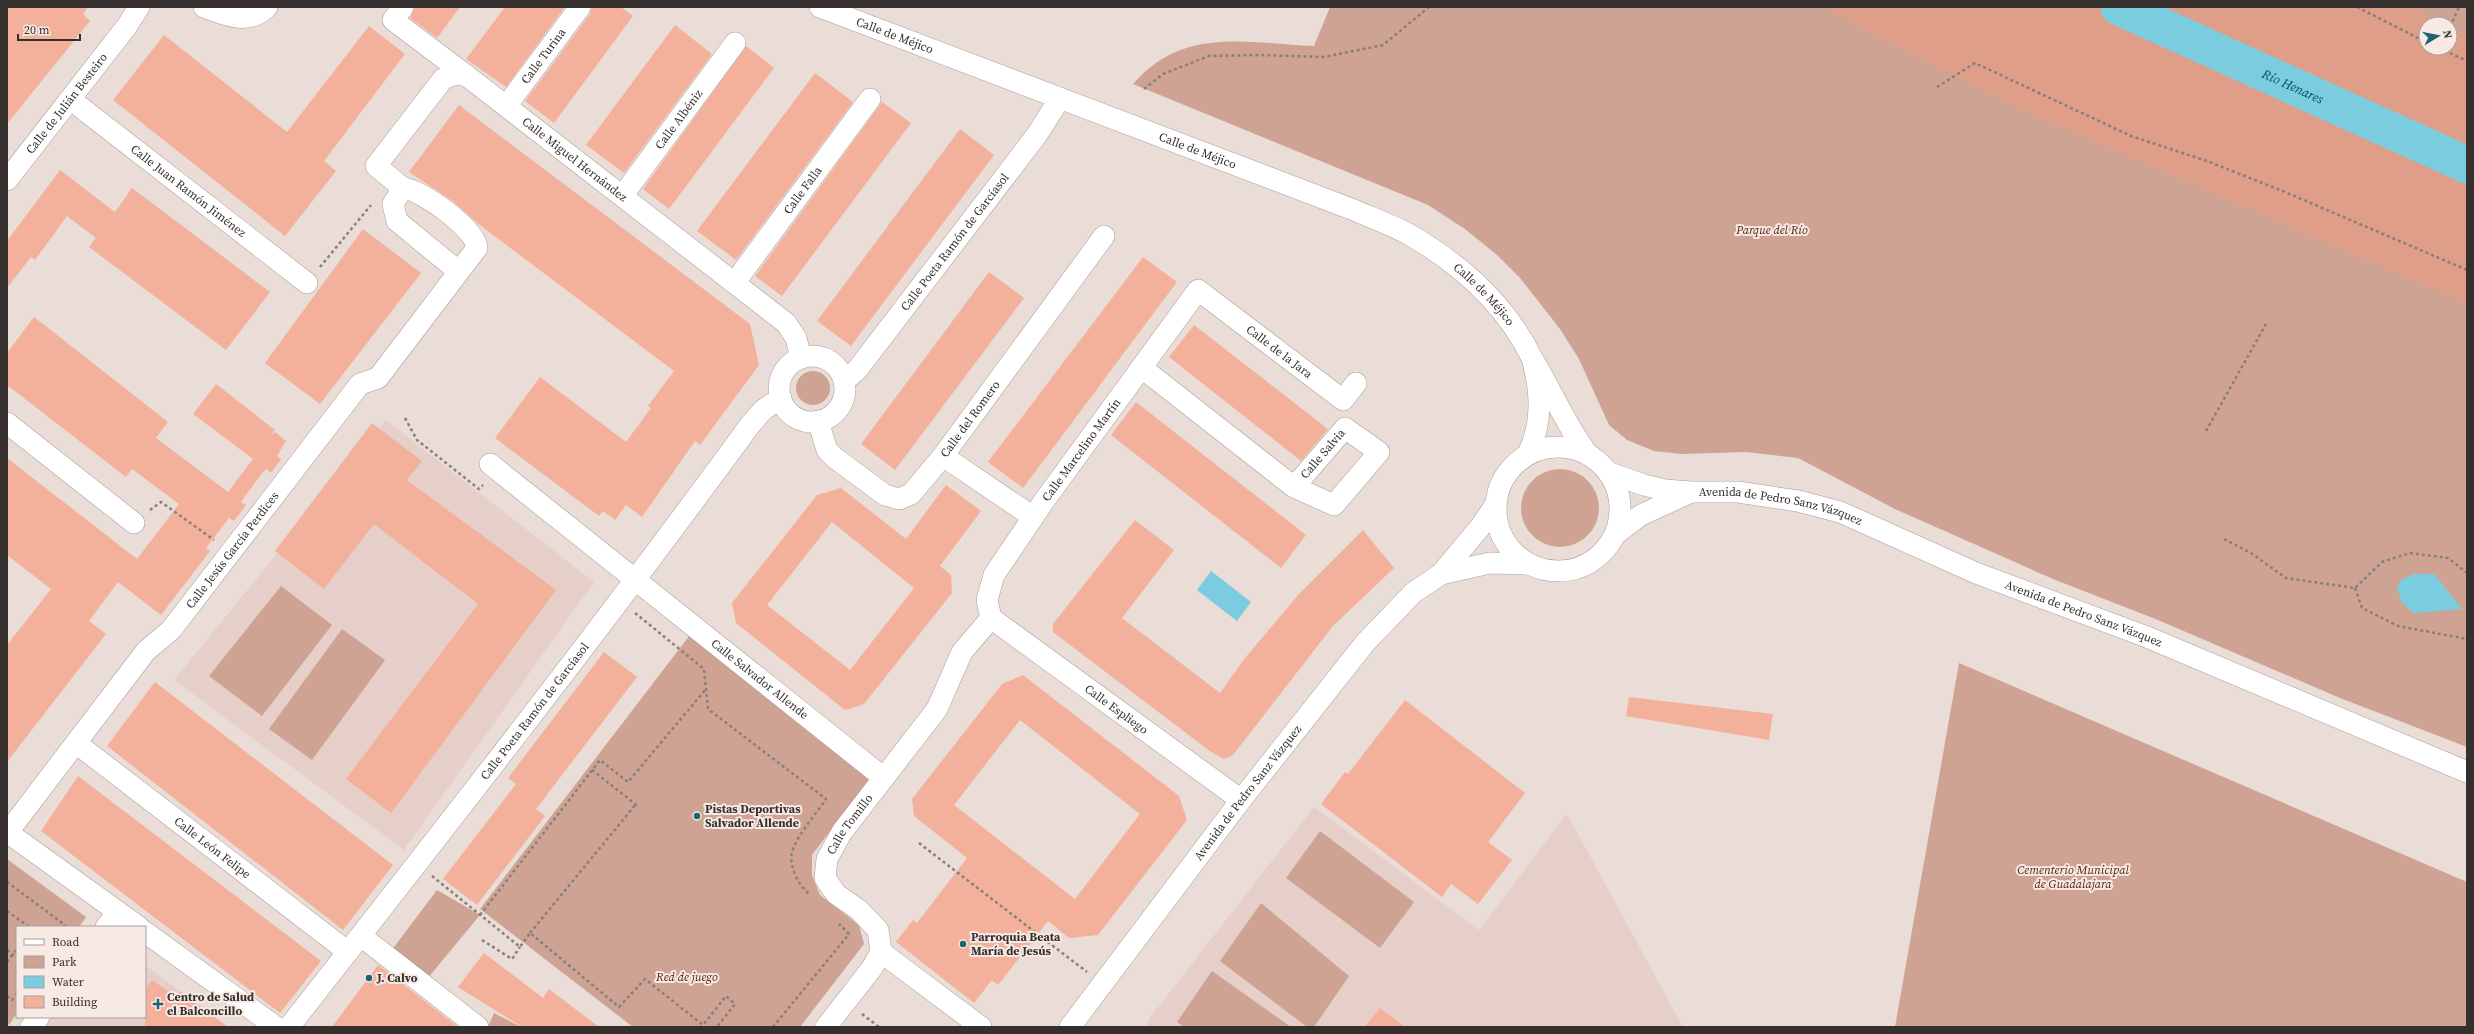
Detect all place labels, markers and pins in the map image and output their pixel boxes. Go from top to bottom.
place label: Pistas Deportivas Salvador Allende [705,801,801,831]
marker: Pistas Deportivas Salvador Allende [692,811,702,821]
place label: Parroquia Beata María de Jesús [971,929,1061,959]
marker: Parroquia Beata María de Jesús [958,939,968,949]
place label: J. Calvo [376,970,418,986]
marker: J. Calvo [364,973,374,983]
place label: Centro de Salud el Balconcillo [167,989,254,1019]
marker: Centro de Salud el Balconcillo [152,998,164,1010]

